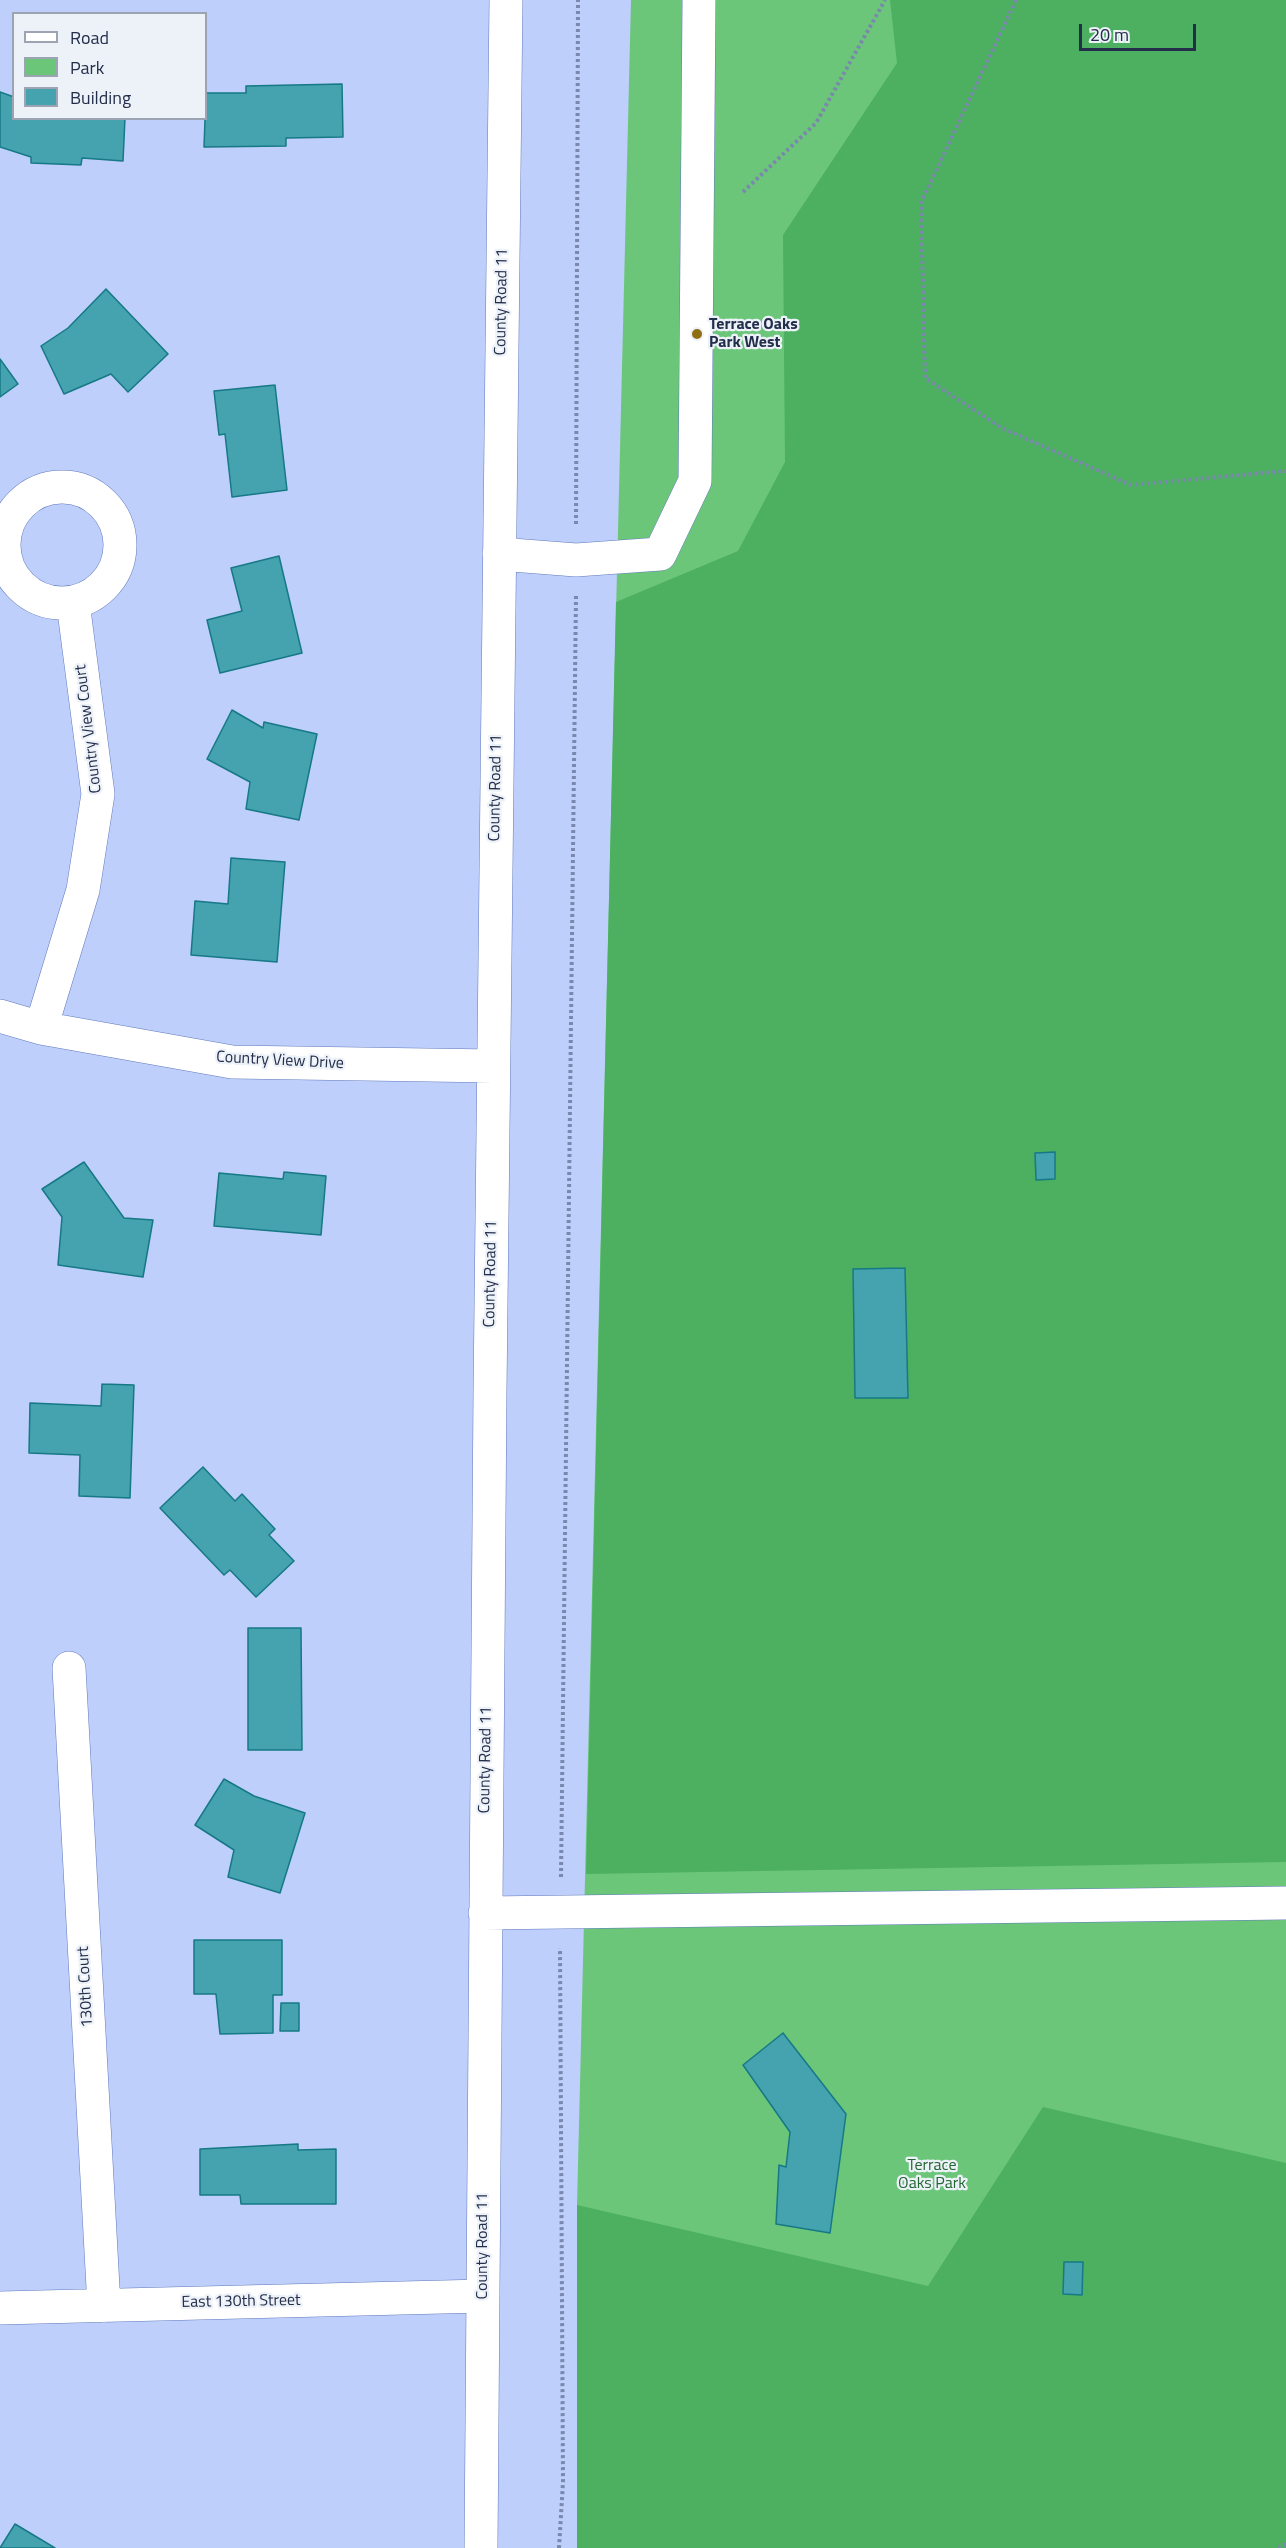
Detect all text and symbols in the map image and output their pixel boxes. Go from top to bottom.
legend [12,12,207,120]
scale bar [1082,12,1199,50]
text: 20 m [1090,21,1129,48]
text: Road [70,24,109,51]
text: Park [70,54,104,81]
text: Building [70,84,131,111]
street label: County Road 11 [491,248,513,356]
place label: Terrace Oaks Park West [709,315,798,353]
marker: Terrace Oaks Park West [690,327,704,341]
street label: Country View Court [72,664,106,794]
street label: County Road 11 [485,734,507,842]
street label: Country View Drive [216,1048,344,1074]
street label: County Road 11 [480,1220,502,1328]
street label: County Road 11 [475,1706,497,1814]
street label: 130th Court [74,1946,98,2028]
park label: Terrace Oaks Park [898,2156,966,2194]
street label: County Road 11 [473,2193,493,2299]
street label: East 130th Street [181,2291,301,2313]

